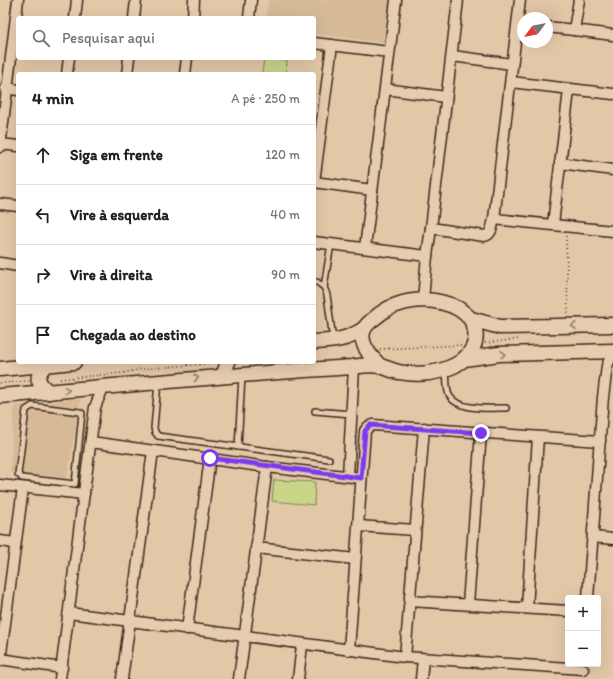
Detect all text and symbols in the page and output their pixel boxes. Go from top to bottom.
north arrow [517,12,553,48]
search box [16,16,316,60]
icon: search [30,27,52,49]
text: Pesquisar aqui [62,29,155,47]
text: 4 min [32,88,74,108]
text: A pé · 250 m [231,91,300,106]
icon: ahead [32,144,54,166]
text: Siga em frente [70,146,163,164]
text: 120 m [265,147,300,162]
icon: left [32,204,54,226]
text: Vire à esquerda [70,206,169,224]
text: 40 m [270,207,300,222]
icon: right [32,264,54,286]
text: Vire à direita [70,266,153,284]
text: 90 m [271,267,300,282]
one-way arrow [571,321,577,330]
icon: arrive [32,324,54,346]
text: Chegada ao destino [70,326,196,344]
one-way arrow [500,350,506,358]
one-way arrow [193,374,199,383]
one-way arrow [64,386,70,395]
route end [472,424,490,442]
route start [201,449,219,467]
map controls [565,595,601,667]
button: + [565,595,601,631]
button: − [565,631,601,667]

